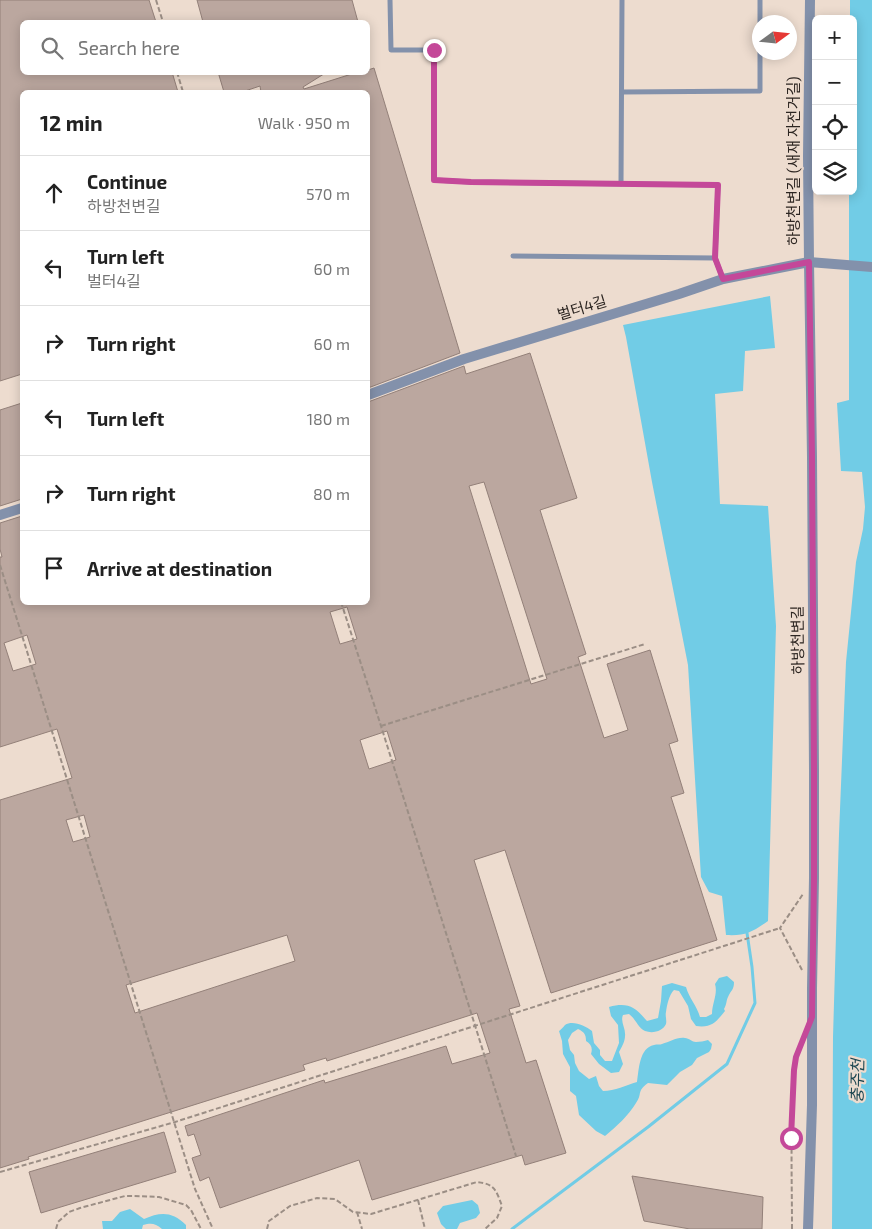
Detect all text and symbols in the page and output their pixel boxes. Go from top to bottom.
north arrow [752,15,797,60]
map controls [812,15,857,195]
button: + [812,15,857,60]
search box [20,20,370,75]
icon: search [38,34,66,62]
text: Search here [78,36,180,59]
route end [423,39,446,62]
button: − [812,60,857,105]
street label: 하방천변길 (새재 자전거길) [784,76,802,246]
button: locate [812,105,857,150]
text: 12 min [40,110,103,135]
text: Walk · 950 m [258,113,350,132]
button: layers [812,150,857,195]
text: Continue [87,170,167,193]
icon: ahead [40,179,68,207]
text: 570 m [306,184,350,203]
text: 하방천변길 [87,196,161,215]
text: Turn left [87,245,164,268]
icon: left [40,254,68,282]
text: 60 m [314,259,350,278]
text: 벌터4길 [87,271,141,290]
street label: 벌터4길 [555,291,609,323]
icon: right [40,329,68,357]
text: Turn right [87,332,175,355]
text: 60 m [314,334,350,353]
icon: left [40,404,68,432]
text: Turn left [87,407,164,430]
text: 180 m [307,409,350,428]
icon: right [40,479,68,507]
text: Turn right [87,482,175,505]
text: 80 m [313,484,350,503]
icon: arrive [40,554,68,582]
text: Arrive at destination [87,557,272,580]
street label: 하방천변길 [787,605,807,675]
water label: 충주천 [847,1056,866,1103]
route start [780,1127,803,1150]

